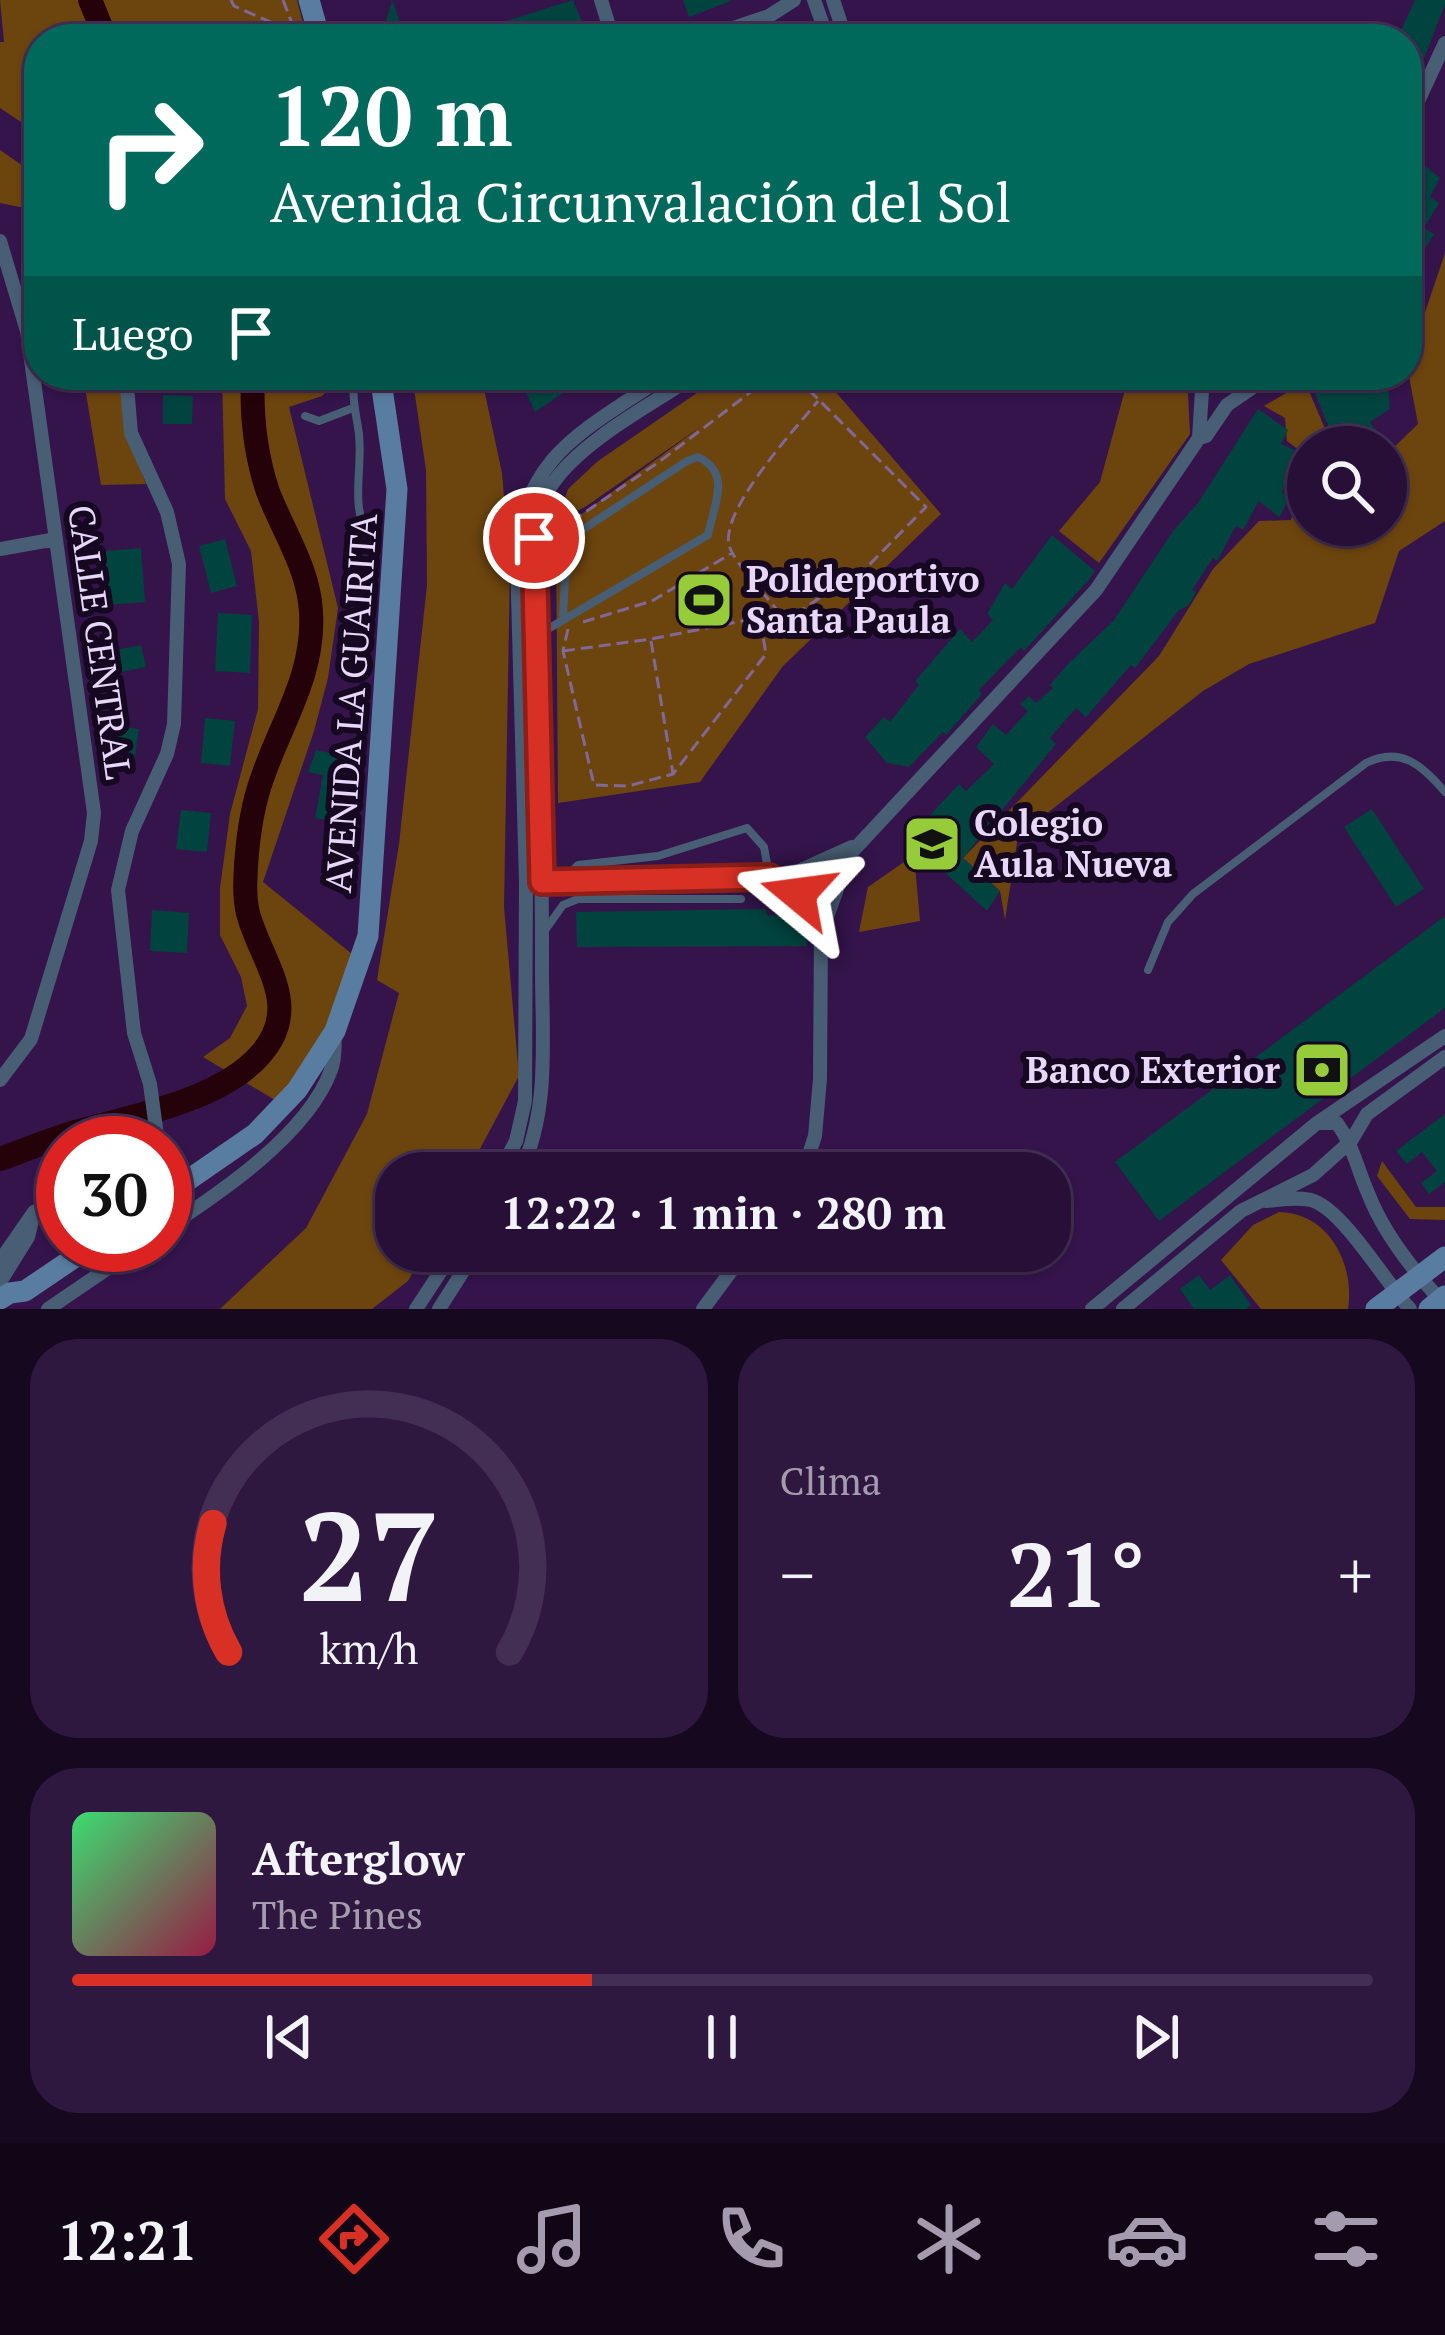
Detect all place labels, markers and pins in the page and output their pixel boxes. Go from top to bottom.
pin [483,487,585,589]
place label: Polideportivo Santa Paula [746,555,980,643]
sports icon: Polideportivo Santa Paula [673,569,735,631]
place label: Colegio Aula Nueva [974,799,1172,887]
school or university icon: Colegio Aula Nueva [901,813,963,875]
bank icon: Banco Exterior [1291,1039,1353,1101]
place label: Banco Exterior [1026,1046,1280,1093]

